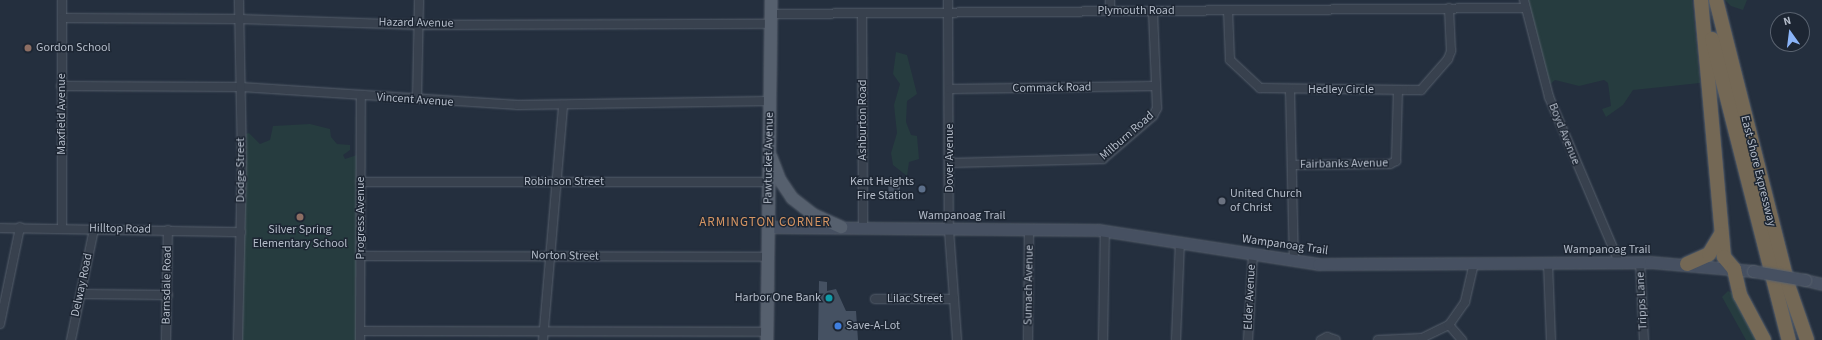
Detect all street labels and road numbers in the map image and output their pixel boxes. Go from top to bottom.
street label: Plymouth Road [1097,4,1175,18]
street label: Hazard Avenue [378,15,454,31]
street label: Maxfield Avenue [55,73,69,155]
street label: Ashburton Road [856,80,870,160]
street label: Commack Road [1012,80,1092,96]
street label: Hedley Circle [1308,83,1374,97]
street label: Vincent Avenue [376,90,454,110]
street label: Boyd Avenue [1545,101,1583,167]
street label: Milburn Road [1097,109,1157,163]
street label: Pawtucket Avenue [761,112,777,204]
street label: East Shore Expressway [1737,114,1779,228]
street label: Dover Avenue [943,124,957,192]
street label: Dodge Street [234,138,248,202]
street label: Fairbanks Avenue [1300,156,1388,172]
street label: Robinson Street [524,175,604,189]
street label: Progress Avenue [354,177,368,259]
street label: Wampanoag Trail [919,209,1005,223]
street label: Hilltop Road [89,221,151,237]
street label: Wampanoag Trail [1241,232,1329,258]
street label: Wampanoag Trail [1564,243,1650,257]
street label: Sumach Avenue [1021,245,1037,325]
street label: Barnsdale Road [159,246,175,324]
street label: Norton Street [531,248,599,264]
street label: Delway Road [68,252,96,318]
street label: Elder Avenue [1241,264,1259,330]
street label: Tripps Lane [1633,272,1651,330]
street label: Lilac Street [887,292,943,306]

